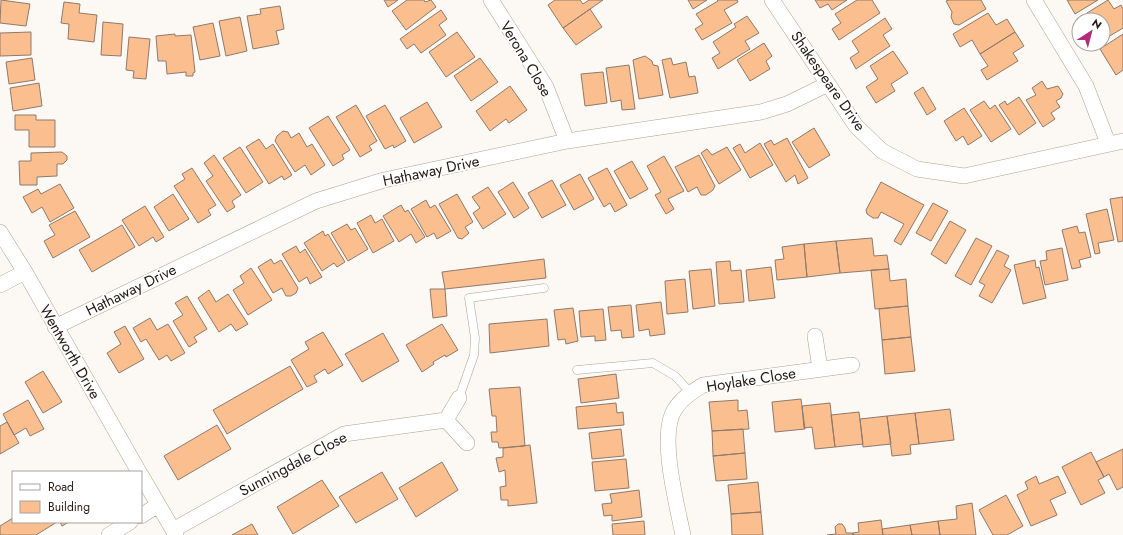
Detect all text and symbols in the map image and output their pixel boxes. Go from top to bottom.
north arrow [1071,12,1111,52]
text: N [1089,15,1105,33]
street label: Verona Close [495,17,557,101]
street label: Shakespeare Drive [785,27,871,136]
street label: Hathaway Drive [381,150,482,192]
street label: Hathaway Drive [82,258,180,321]
street label: Wentworth Drive [34,301,106,403]
street label: Hoylake Close [705,362,798,398]
street label: Sunningdale Close [235,426,351,502]
legend [12,471,142,523]
text: Road [48,478,74,496]
text: Building [48,498,90,516]

